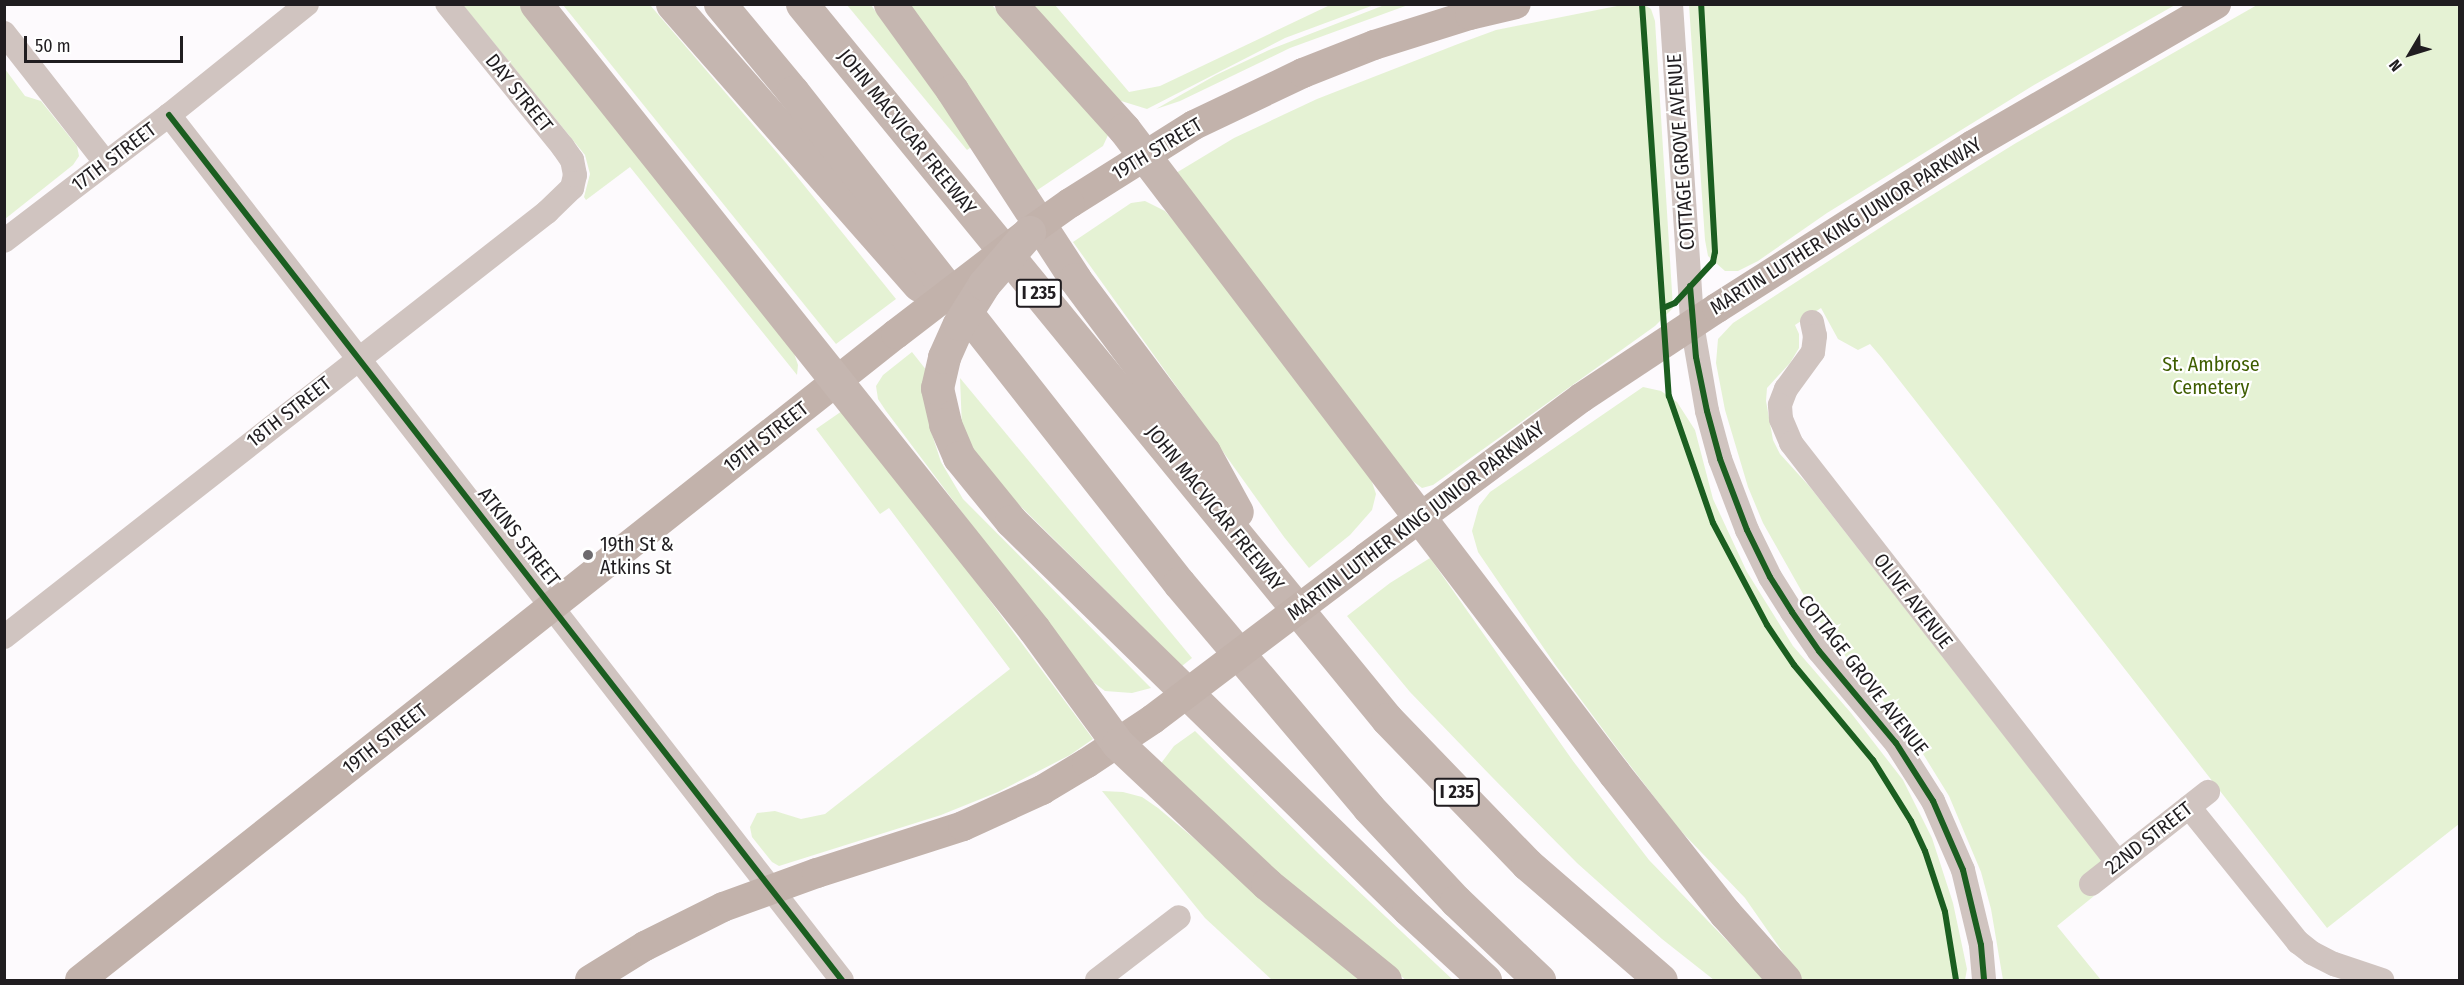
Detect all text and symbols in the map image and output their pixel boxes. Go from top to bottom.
scale bar [27,24,186,62]
north arrow [2380,24,2440,84]
text: 50 m [35,35,71,57]
street label: JOHN MACVICAR FREEWAY [833,44,981,220]
street label: DAY STREET [480,49,558,137]
street label: COTTAGE GROVE AVENUE [1662,53,1700,251]
text: N [2385,56,2406,75]
street label: 19TH STREET [1108,113,1206,185]
street label: 17TH STREET [67,117,161,197]
street label: MARTIN LUTHER KING JUNIOR PARKWAY [1706,132,1986,320]
road number: I 235 [1015,278,1063,308]
park label: St. Ambrose Cemetery [2162,353,2260,400]
street label: 18TH STREET [242,371,336,453]
street label: 19TH STREET [719,396,813,478]
street label: MARTIN LUTHER KING JUNIOR PARKWAY [1283,416,1549,626]
street label: JOHN MACVICAR FREEWAY [1141,420,1289,596]
street label: ATKINS STREET [473,483,565,591]
place label: 19th St & Atkins St [600,532,674,579]
marker: 19th St & Atkins St [581,548,595,562]
street label: OLIVE AVENUE [1868,549,1958,653]
street label: COTTAGE GROVE AVENUE [1793,590,1933,760]
street label: 19TH STREET [338,698,432,780]
road number: I 235 [1433,777,1481,807]
street label: 22ND STREET [2101,797,2197,879]

